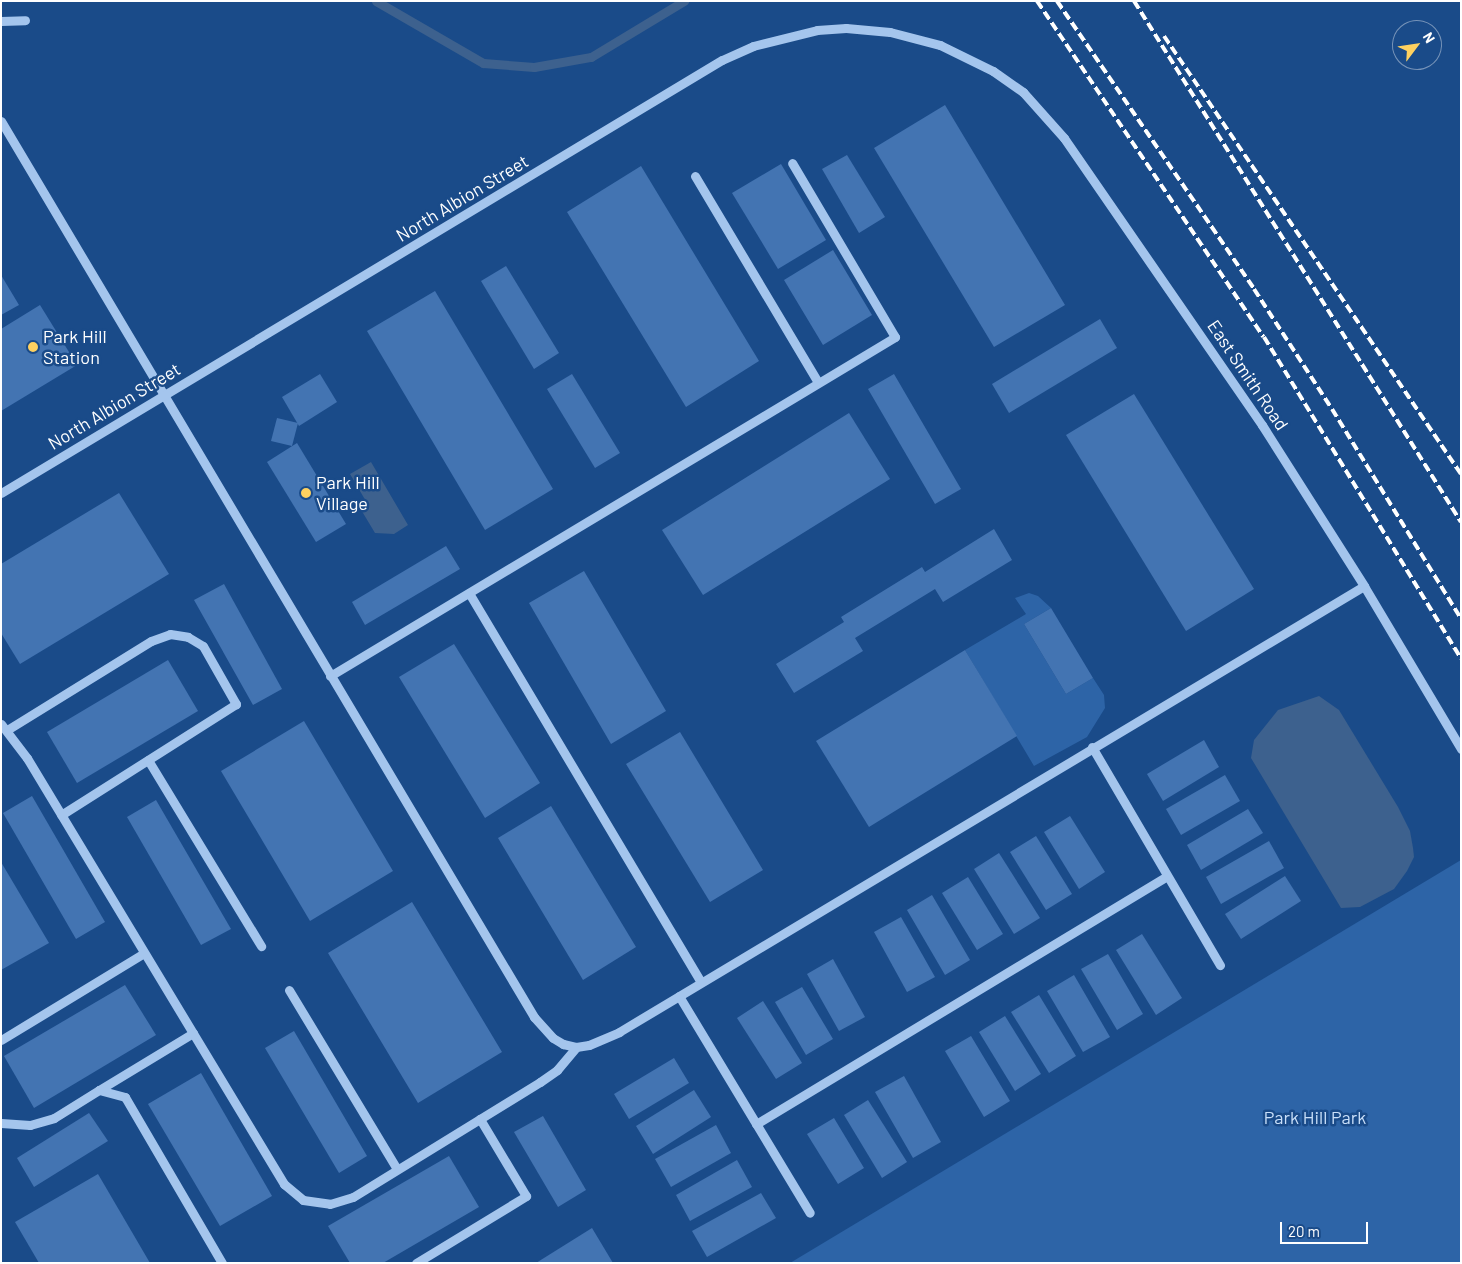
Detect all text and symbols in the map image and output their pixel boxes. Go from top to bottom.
north arrow [1392,20,1442,70]
text: N [1420,29,1439,46]
street label: North Albion Street [392,150,532,246]
street label: East Smith Road [1203,316,1293,434]
place label: Park Hill Station [43,326,107,368]
marker: Park Hill Station [27,341,39,353]
street label: North Albion Street [44,358,184,454]
place label: Park Hill Village [316,472,380,514]
marker: Park Hill Village [300,487,312,499]
park label: Park Hill Park [1264,1106,1366,1128]
scale bar [1282,1212,1370,1244]
text: 20 m [1288,1222,1320,1240]

